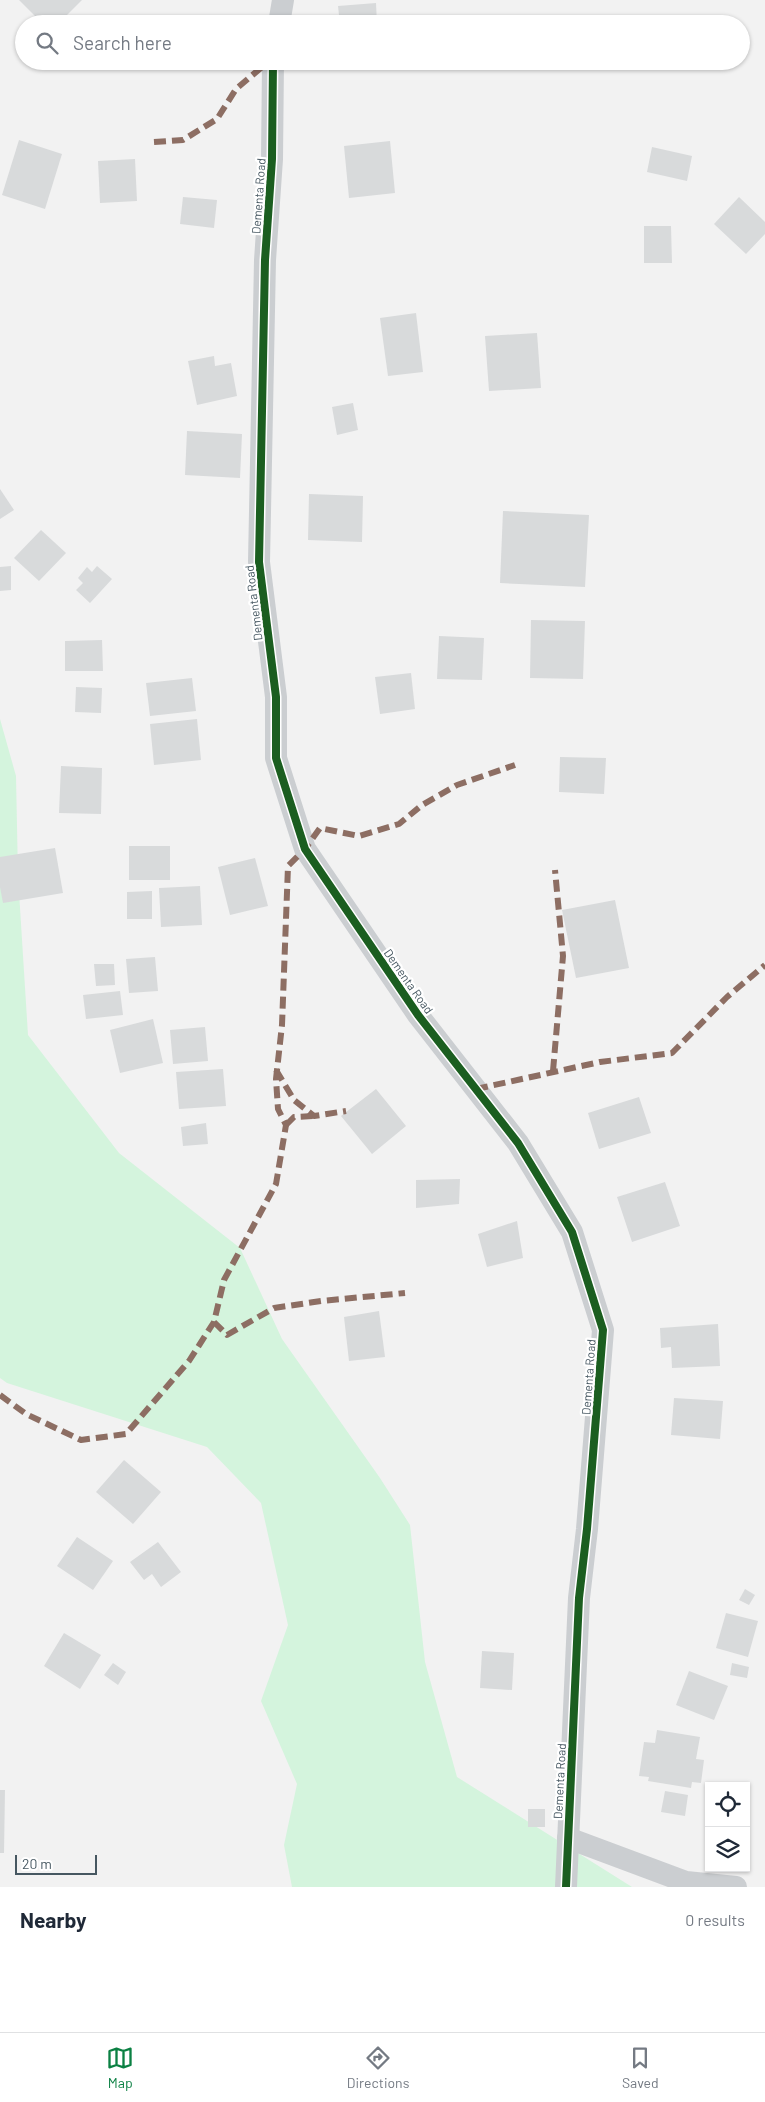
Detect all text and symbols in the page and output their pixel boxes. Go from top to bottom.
search box [15,15,750,70]
icon: search [33,29,61,57]
text: Search here [73,31,172,54]
street label: Dementa Road [248,158,268,234]
street label: Dementa Road [241,564,265,642]
street label: Dementa Road [381,946,437,1016]
street label: Dementa Road [578,1339,598,1415]
street label: Dementa Road [550,1743,568,1819]
map controls [705,1782,750,1872]
button: locate [705,1782,750,1827]
button: layers [705,1827,750,1872]
scale bar [15,1852,98,1875]
text: 20 m [22,1855,52,1872]
text: Nearby [20,1907,86,1932]
text: 0 results [685,1910,745,1929]
tab: Map [106,2044,134,2091]
tab: Directions [347,2044,409,2091]
tab: Saved [622,2044,659,2091]

